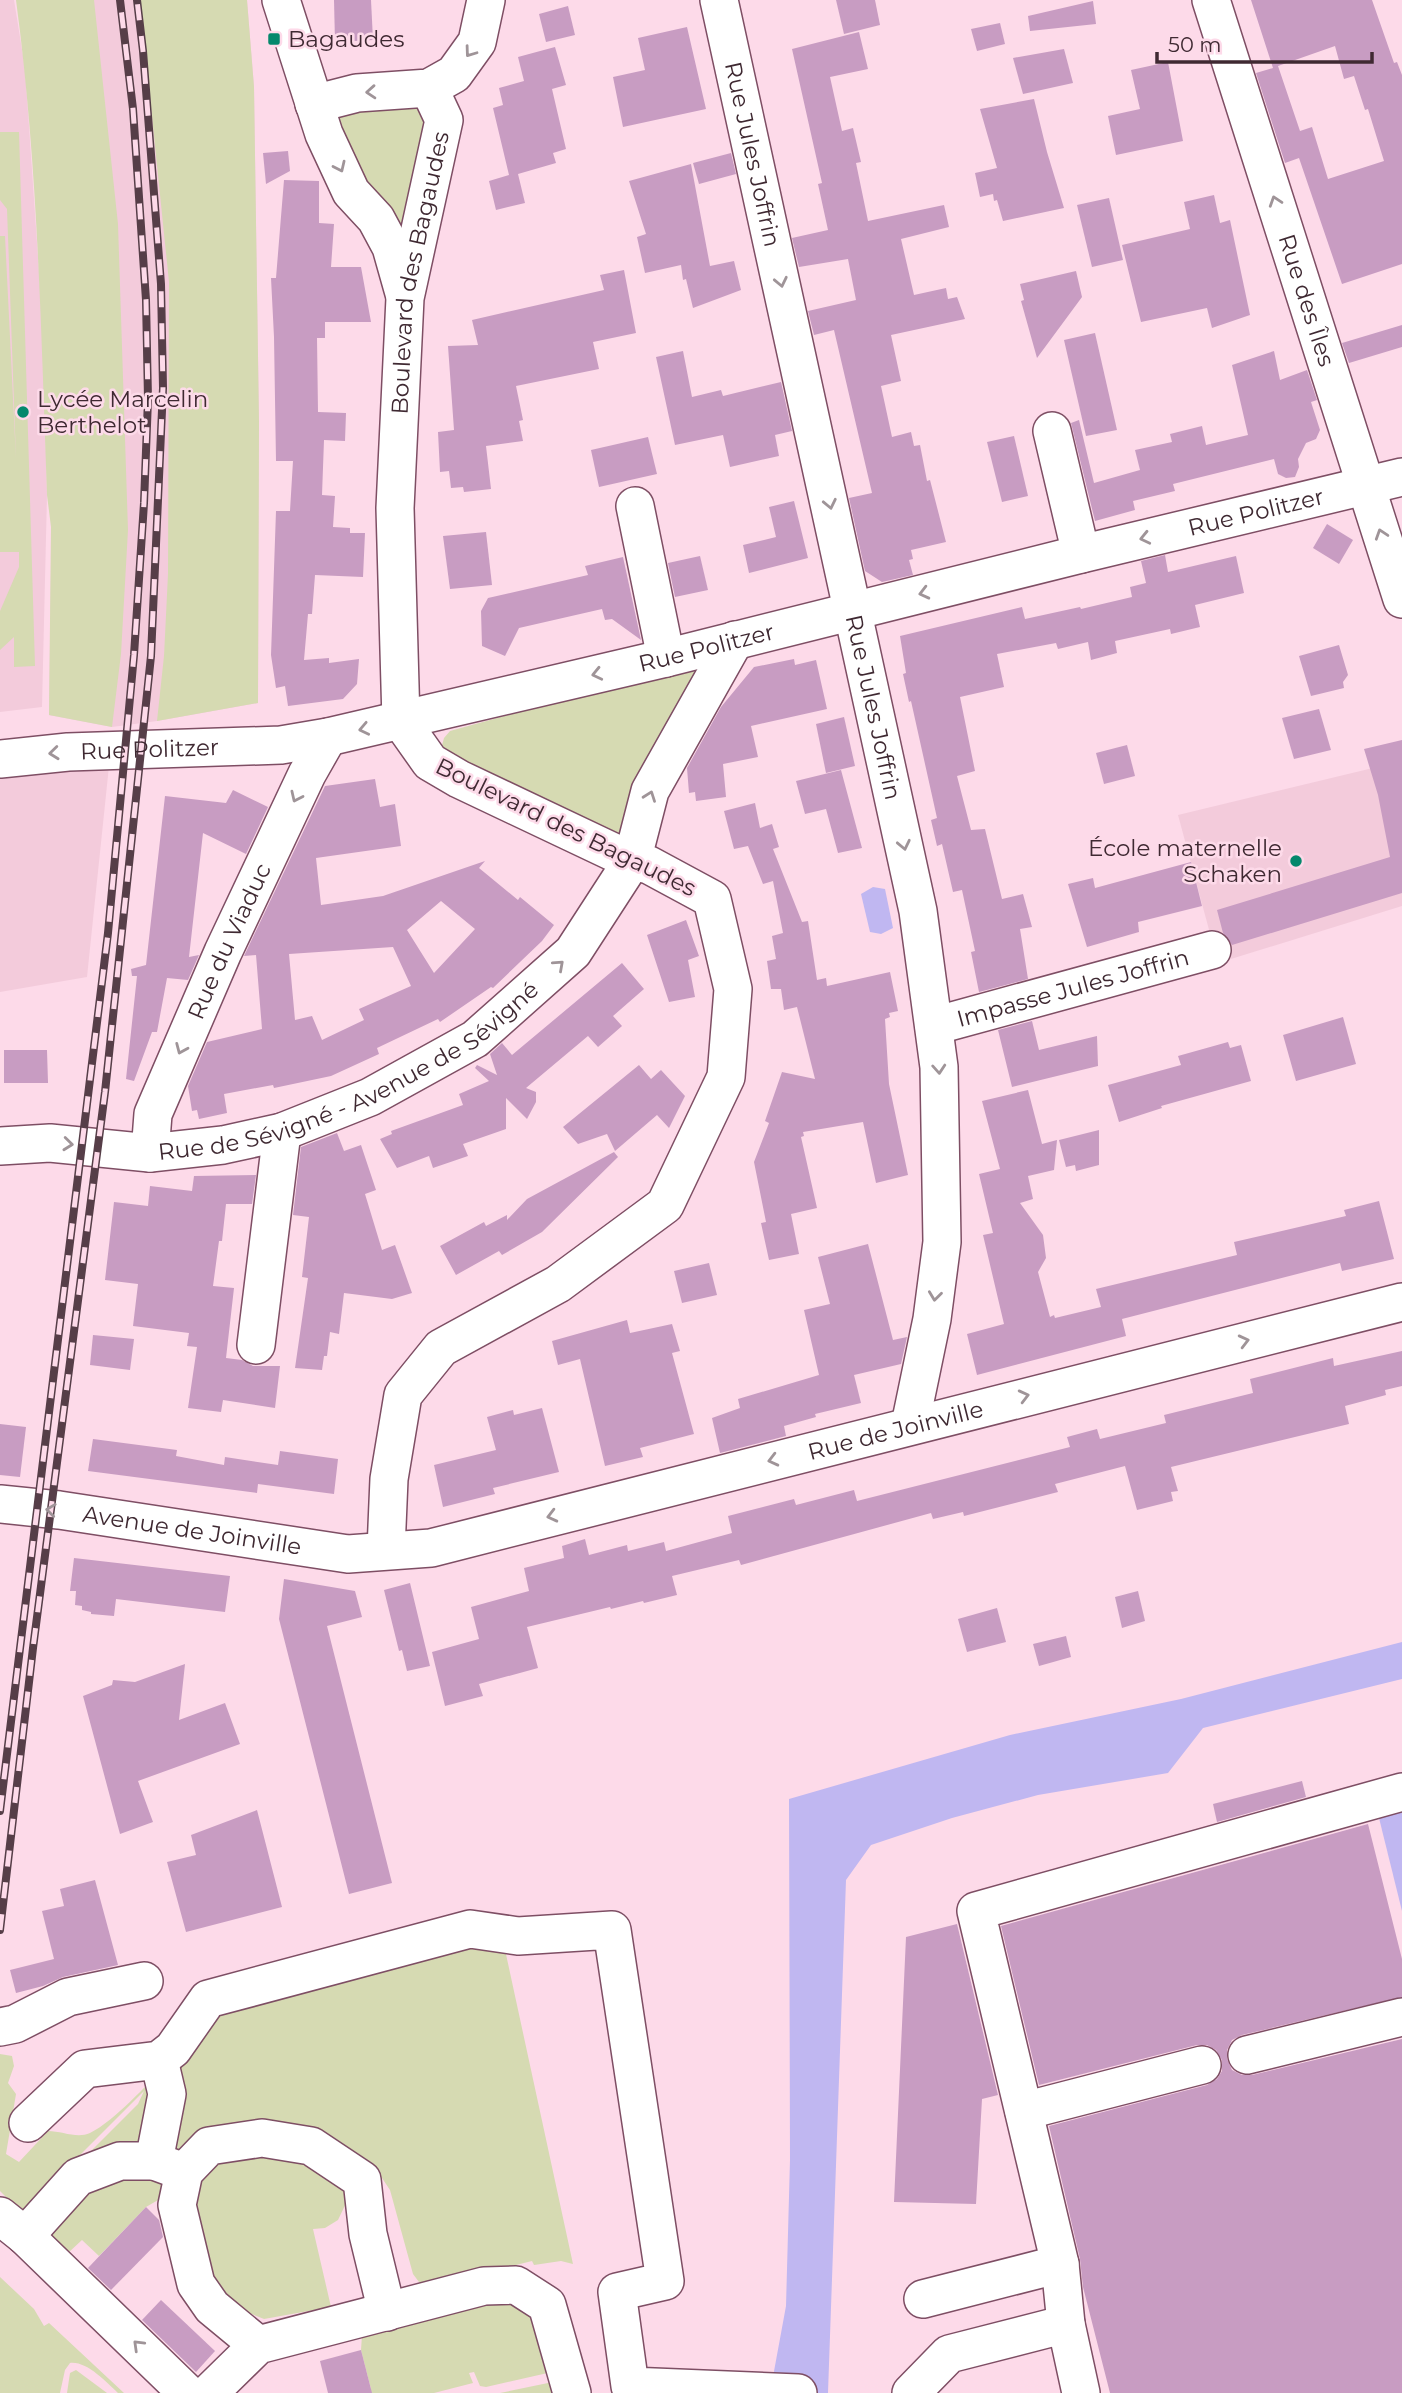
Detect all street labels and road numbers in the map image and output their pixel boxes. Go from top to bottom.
street label: Rue Jules Joffrin [719,59,787,250]
street label: Boulevard des Bagaudes [385,129,455,415]
street label: Rue des Îles [1273,231,1341,370]
street label: Rue Politzer [1185,482,1327,542]
street label: Rue Jules Joffrin [840,612,907,803]
street label: Rue Politzer [636,617,777,678]
street label: Rue Politzer [80,733,219,766]
street label: Boulevard des Bagaudes [431,752,701,902]
street label: Rue du Viaduc [182,859,277,1024]
street label: Impasse Jules Joffrin [954,943,1192,1033]
street label: Rue de Sévigné - Avenue de Sévigné [157,975,544,1166]
street label: Rue de Joinville [805,1395,986,1466]
street label: Avenue de Joinville [81,1500,303,1561]

